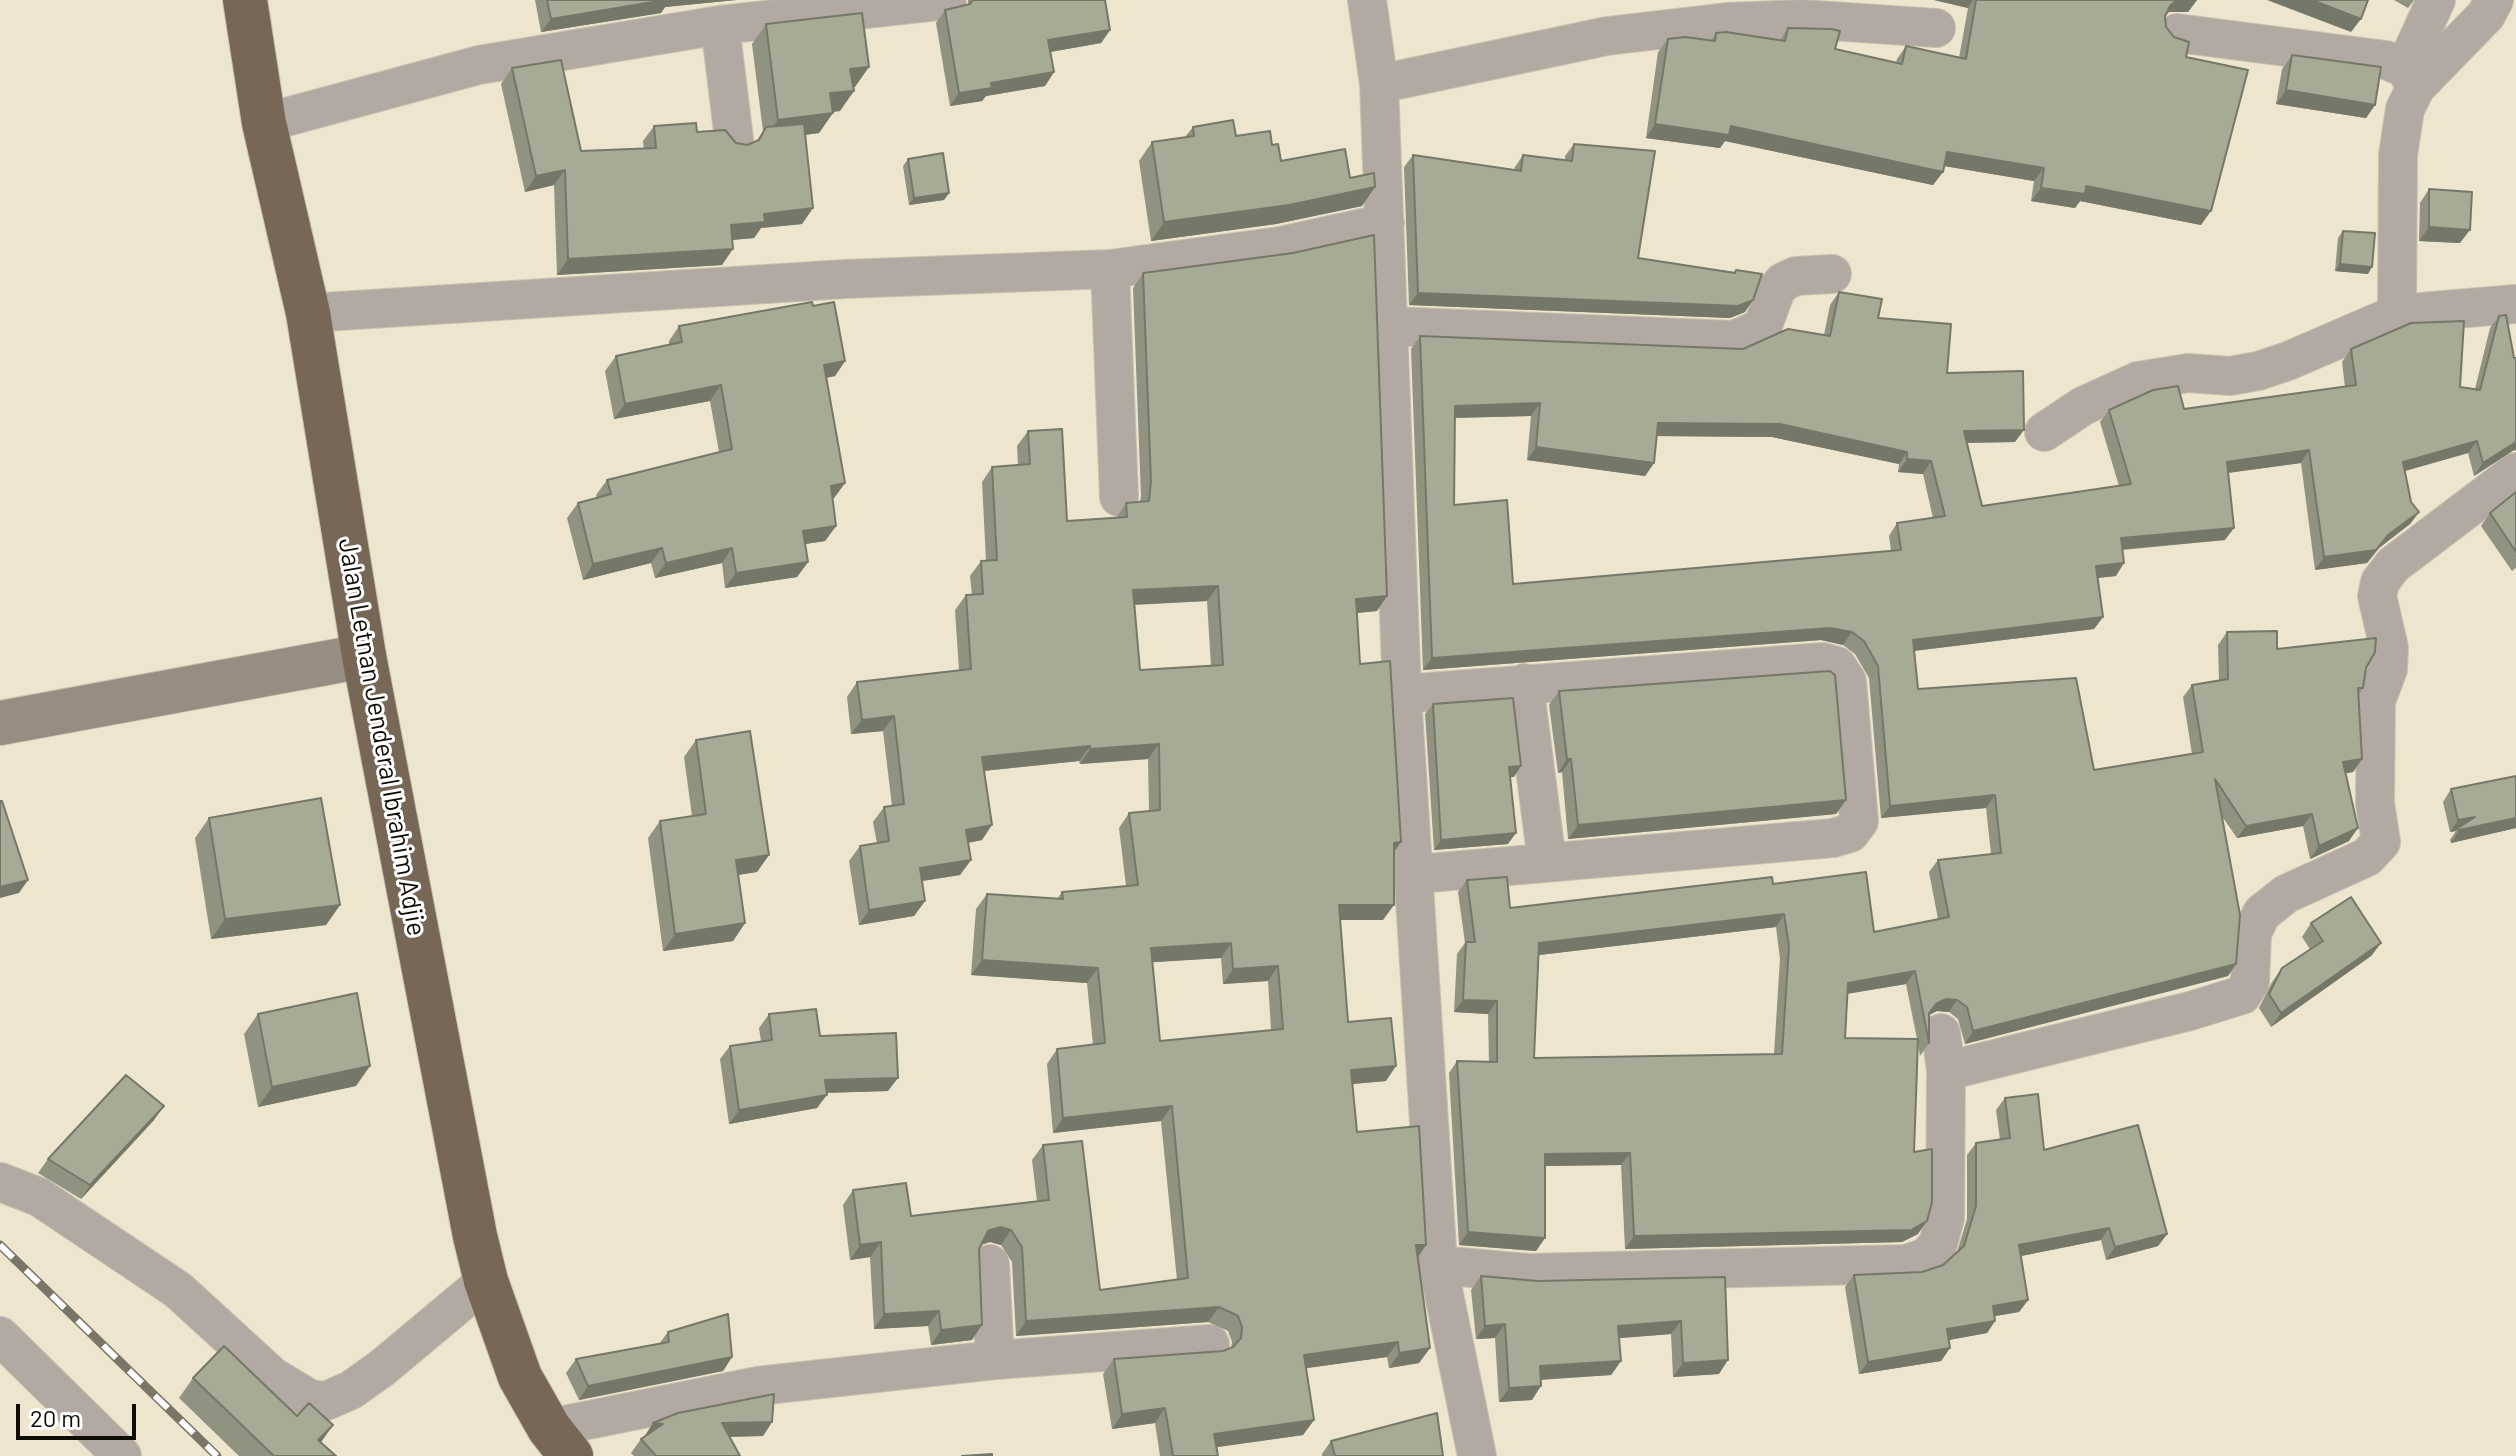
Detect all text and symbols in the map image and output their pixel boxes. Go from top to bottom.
street label: Jalan Letnan Jenderal Ibrahim Adjie [332,536,432,938]
scale bar [20,1388,140,1438]
text: 20 m [30,1403,81,1432]

